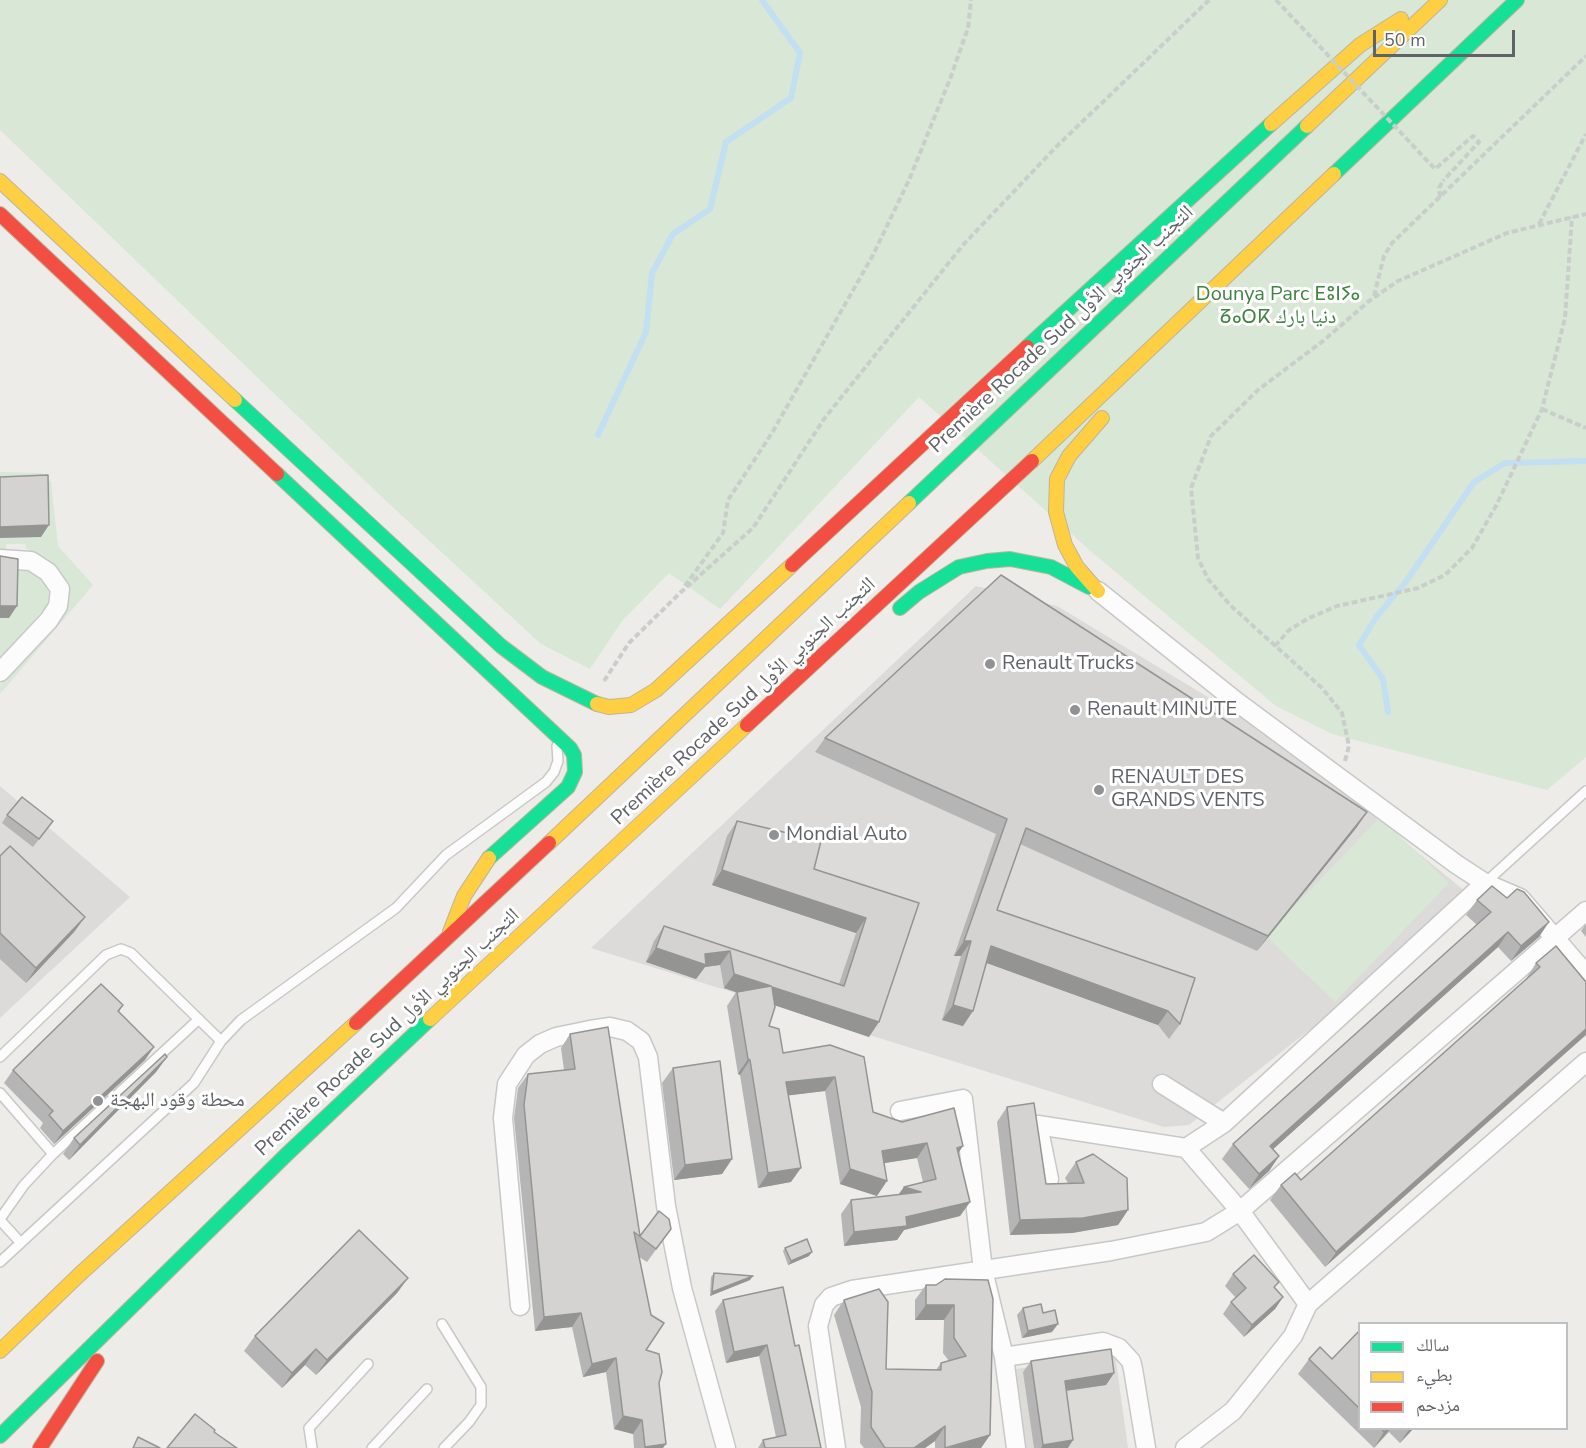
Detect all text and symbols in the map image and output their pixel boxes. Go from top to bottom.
scale bar [1376,18,1518,56]
text: 50 m [1384,28,1426,52]
street label: Première Rocade Sud التجنب الجنوبي الأول [925,201,1199,459]
park label: Dounya Parc ⴹⵓⵏⵢⴰ ⵒⴰⵔⴽ دنيا بارك [1196,283,1360,330]
street label: Première Rocade Sud التجنب الجنوبي الأول [607,573,881,831]
place label: Renault Trucks [1002,652,1134,676]
marker: Renault Trucks [983,657,997,671]
place label: Renault MINUTE [1087,698,1237,722]
marker: Renault MINUTE [1068,703,1082,717]
place label: RENAULT DES GRANDS VENTS [1111,766,1264,813]
marker: RENAULT DES GRANDS VENTS [1092,783,1106,797]
place label: Mondial Auto [786,823,907,847]
marker: Mondial Auto [767,828,781,842]
street label: Première Rocade Sud التجنب الجنوبي الأول [251,904,525,1162]
place label: محطة وقود البهجة [110,1089,245,1113]
marker: محطة وقود البهجة [91,1094,105,1108]
legend [1358,1322,1568,1430]
text: سالك [1416,1333,1449,1357]
text: بطيء [1416,1363,1453,1387]
text: مزدحم [1416,1393,1460,1417]

